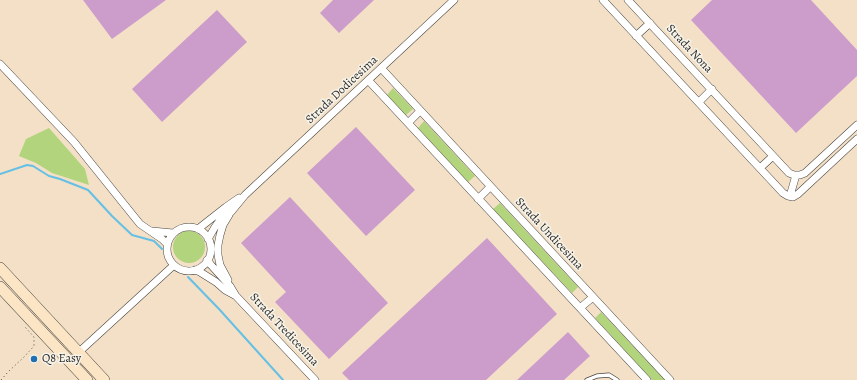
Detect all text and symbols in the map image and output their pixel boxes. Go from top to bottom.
street label: Strada Nona [663,22,715,76]
street label: Strada Dodicesima [303,53,381,127]
street label: Strada Undicesima [512,195,586,273]
street label: Strada Tredicesima [246,290,322,370]
place label: Q8 Easy [42,352,81,366]
marker: Q8 Easy [29,354,39,364]

